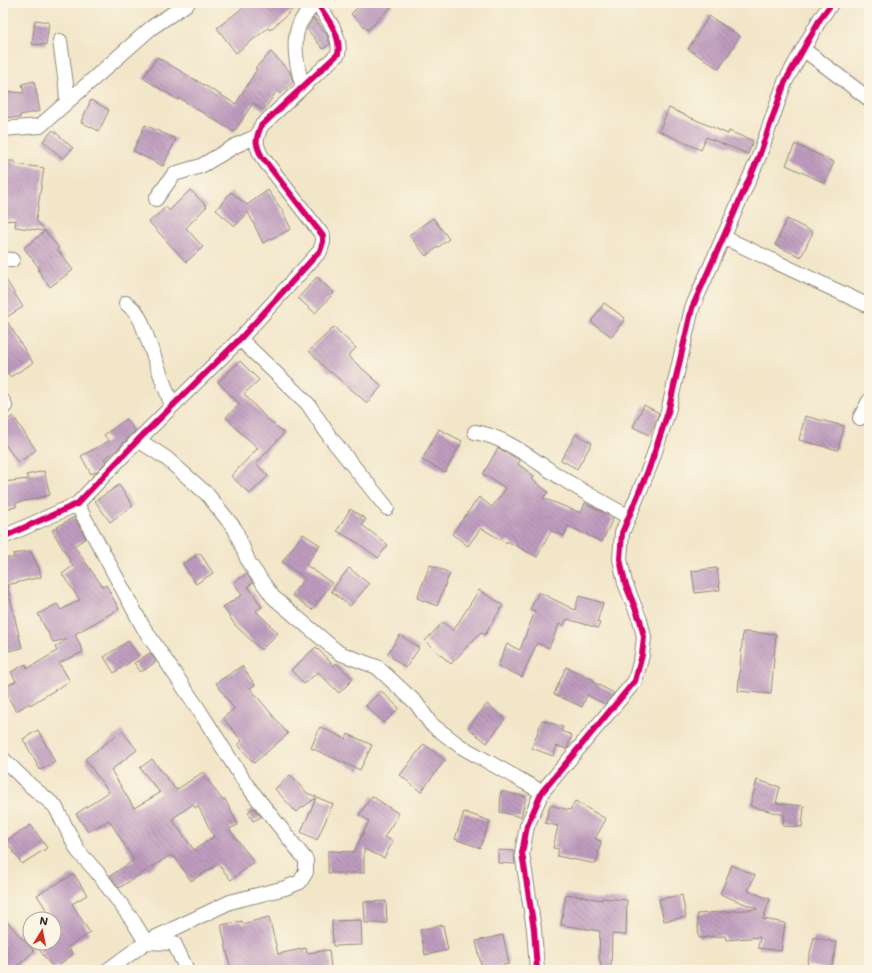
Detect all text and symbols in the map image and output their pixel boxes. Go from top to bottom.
north arrow [22,911,62,951]
text: N [38,913,49,929]

